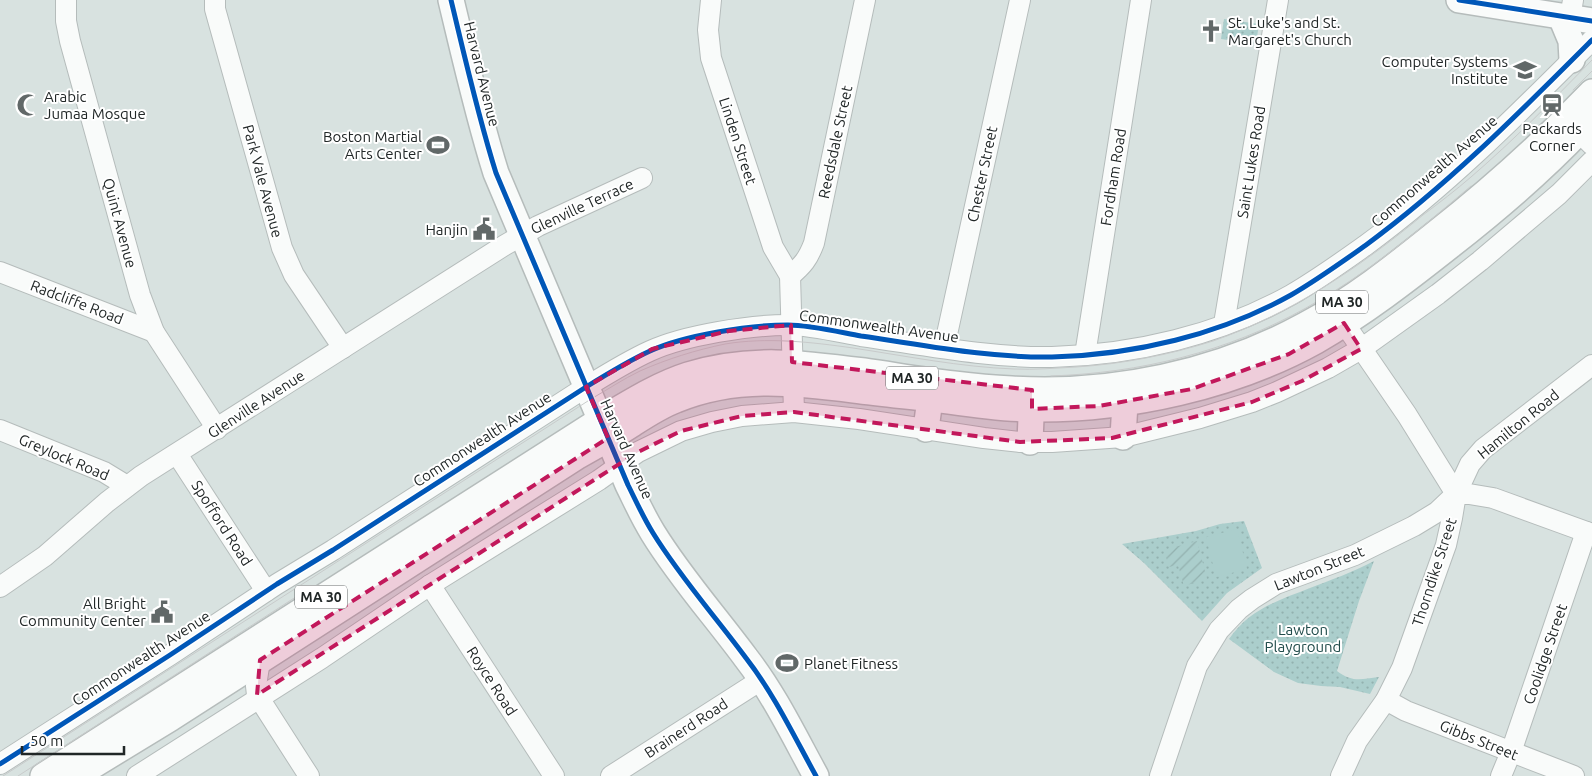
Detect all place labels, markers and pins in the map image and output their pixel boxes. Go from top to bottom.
place label: St. Luke's and St. Margaret's Church [1228,14,1352,48]
church icon: St. Luke's and St. Margaret's Church [1198,18,1224,44]
place label: Computer Systems Institute [1381,53,1508,87]
school or university icon: Computer Systems Institute [1512,57,1538,83]
place label: Arabic Jumaa Mosque [44,88,146,122]
mosque icon: Arabic Jumaa Mosque [15,92,41,118]
station icon: Packards Corner [1539,92,1565,118]
place label: Packards Corner [1522,120,1582,154]
place label: Boston Martial Arts Center [323,128,422,162]
sports icon: Boston Martial Arts Center [425,132,451,158]
public building icon: Hanjin [471,216,497,242]
place label: Hanjin [425,221,468,238]
place label: All Bright Community Center [19,595,146,629]
public building icon: All Bright Community Center [149,599,175,625]
sports icon: Planet Fitness [774,650,800,676]
place label: Planet Fitness [804,655,898,672]

